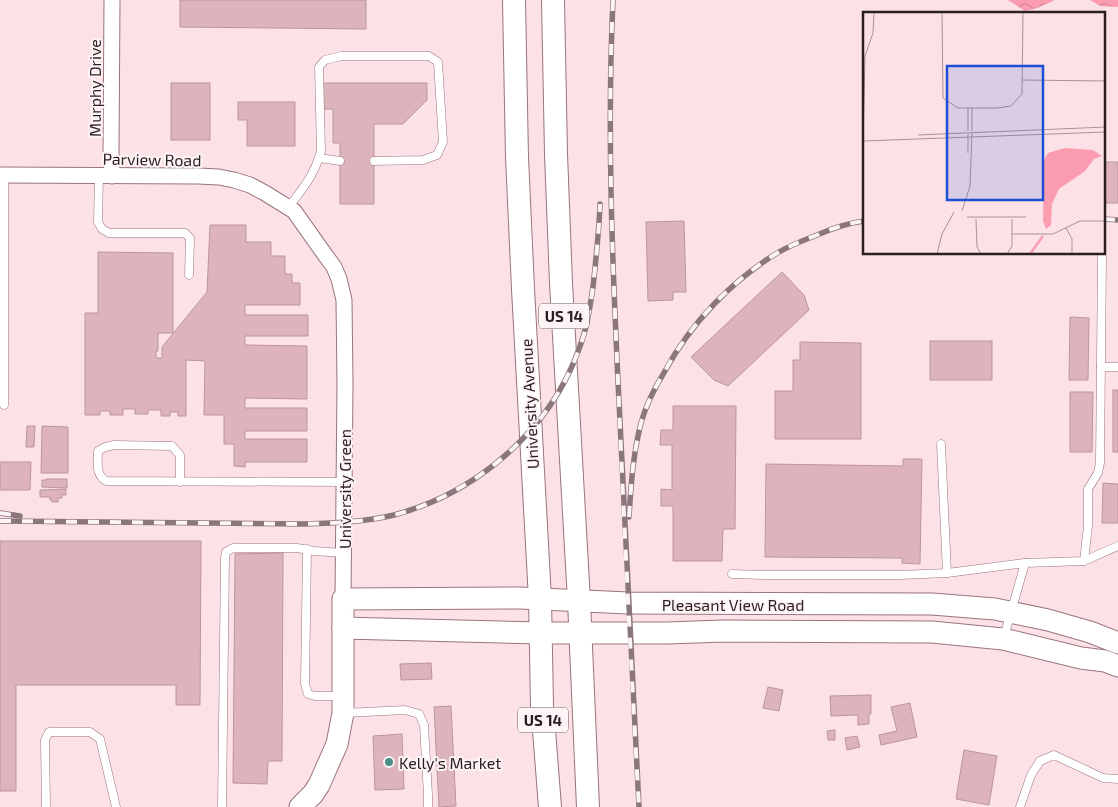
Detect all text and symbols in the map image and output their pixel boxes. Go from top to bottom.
inset map [863,12,1106,255]
street label: Murphy Drive [85,39,104,137]
street label: Parview Road [102,149,202,169]
road number: US 14 [539,304,589,328]
street label: University Avenue [516,338,542,470]
street label: University Green [335,429,354,549]
street label: Pleasant View Road [662,595,804,614]
road number: US 14 [518,708,568,732]
place label: Kelly's Market [399,753,501,772]
marker: Kelly's Market [383,756,395,768]

